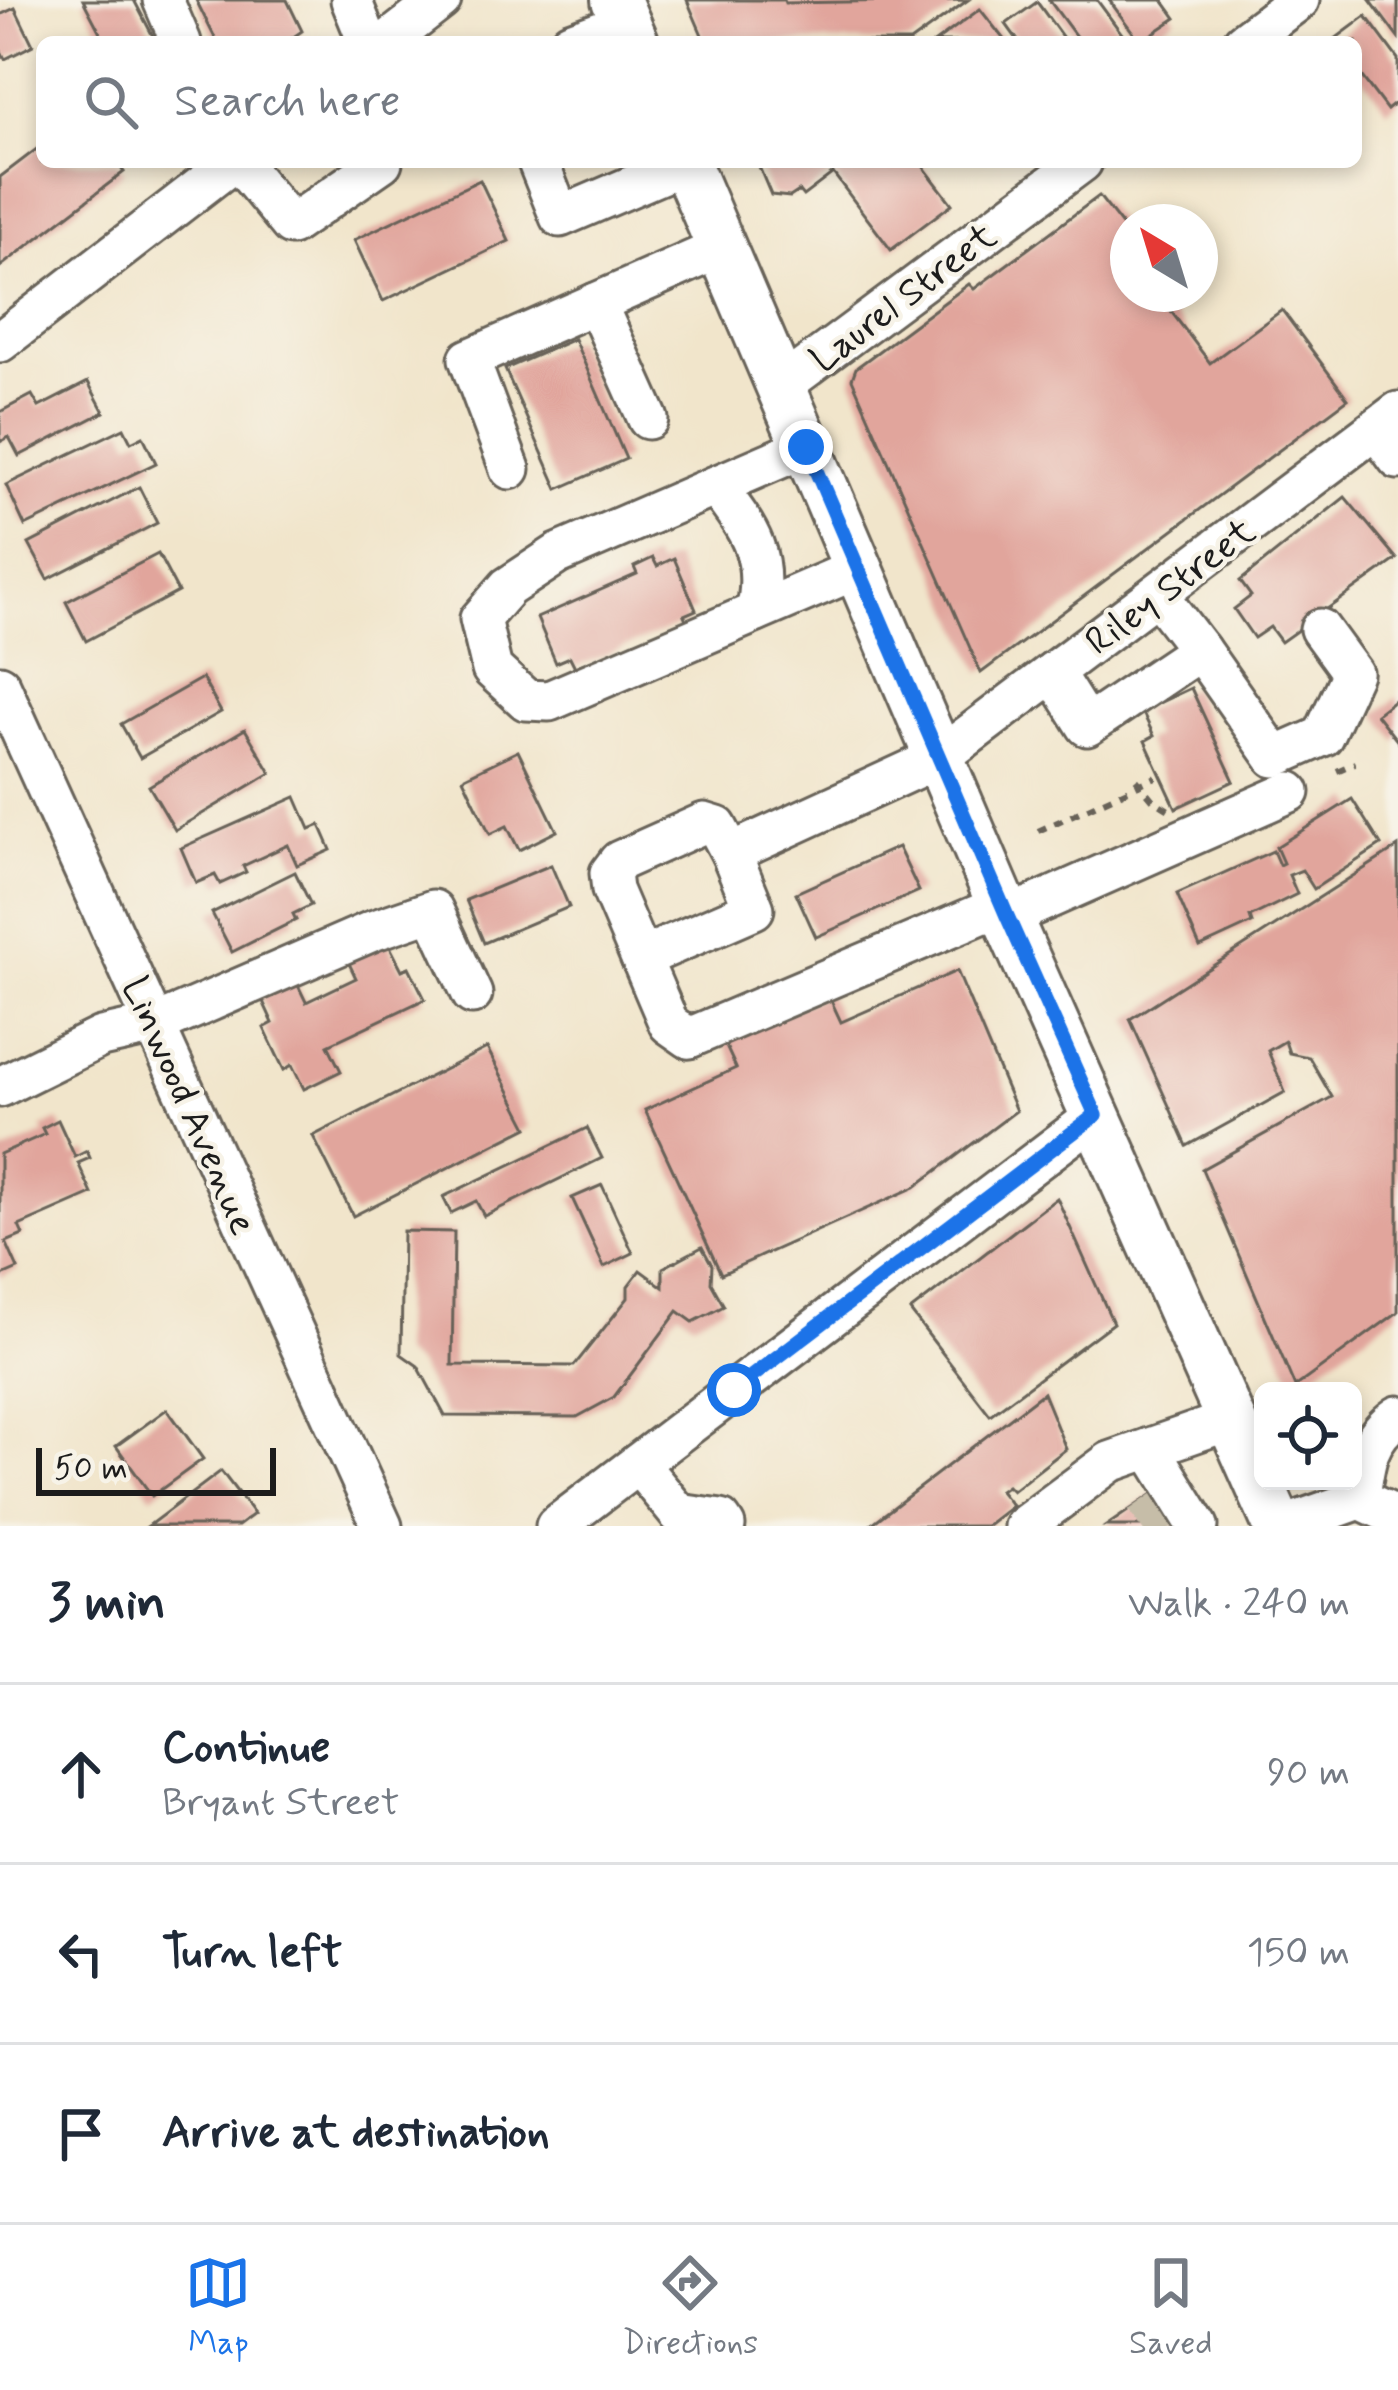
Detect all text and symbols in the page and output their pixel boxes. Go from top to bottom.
search box [36,36,1362,168]
icon: search [78,69,144,135]
text: Search here [174,73,401,132]
north arrow [1110,204,1218,312]
street label: Laurel Street [801,212,1008,386]
route end [779,420,833,474]
street label: Riley Street [1076,507,1266,668]
street label: Linwood Avenue [108,969,267,1243]
route start [707,1363,761,1417]
map controls [1254,1382,1362,1490]
button: locate [1254,1382,1362,1490]
scale bar [36,1442,276,1495]
text: 50 m [54,1447,128,1491]
text: 3 min [48,1571,166,1637]
text: Walk · 240 m [1128,1579,1350,1630]
text: Continue [162,1719,330,1778]
icon: ahead [48,1741,114,1807]
text: 90 m [1267,1748,1350,1799]
text: Bryant Street [162,1778,399,1829]
icon: left [48,1921,114,1987]
text: Turn left [162,1924,342,1983]
text: 150 m [1247,1928,1350,1979]
icon: arrive [48,2101,114,2167]
text: Arrive at destination [162,2104,550,2163]
tab: Map [185,2250,251,2366]
tab: Directions [622,2250,758,2366]
tab: Saved [1129,2250,1213,2366]

